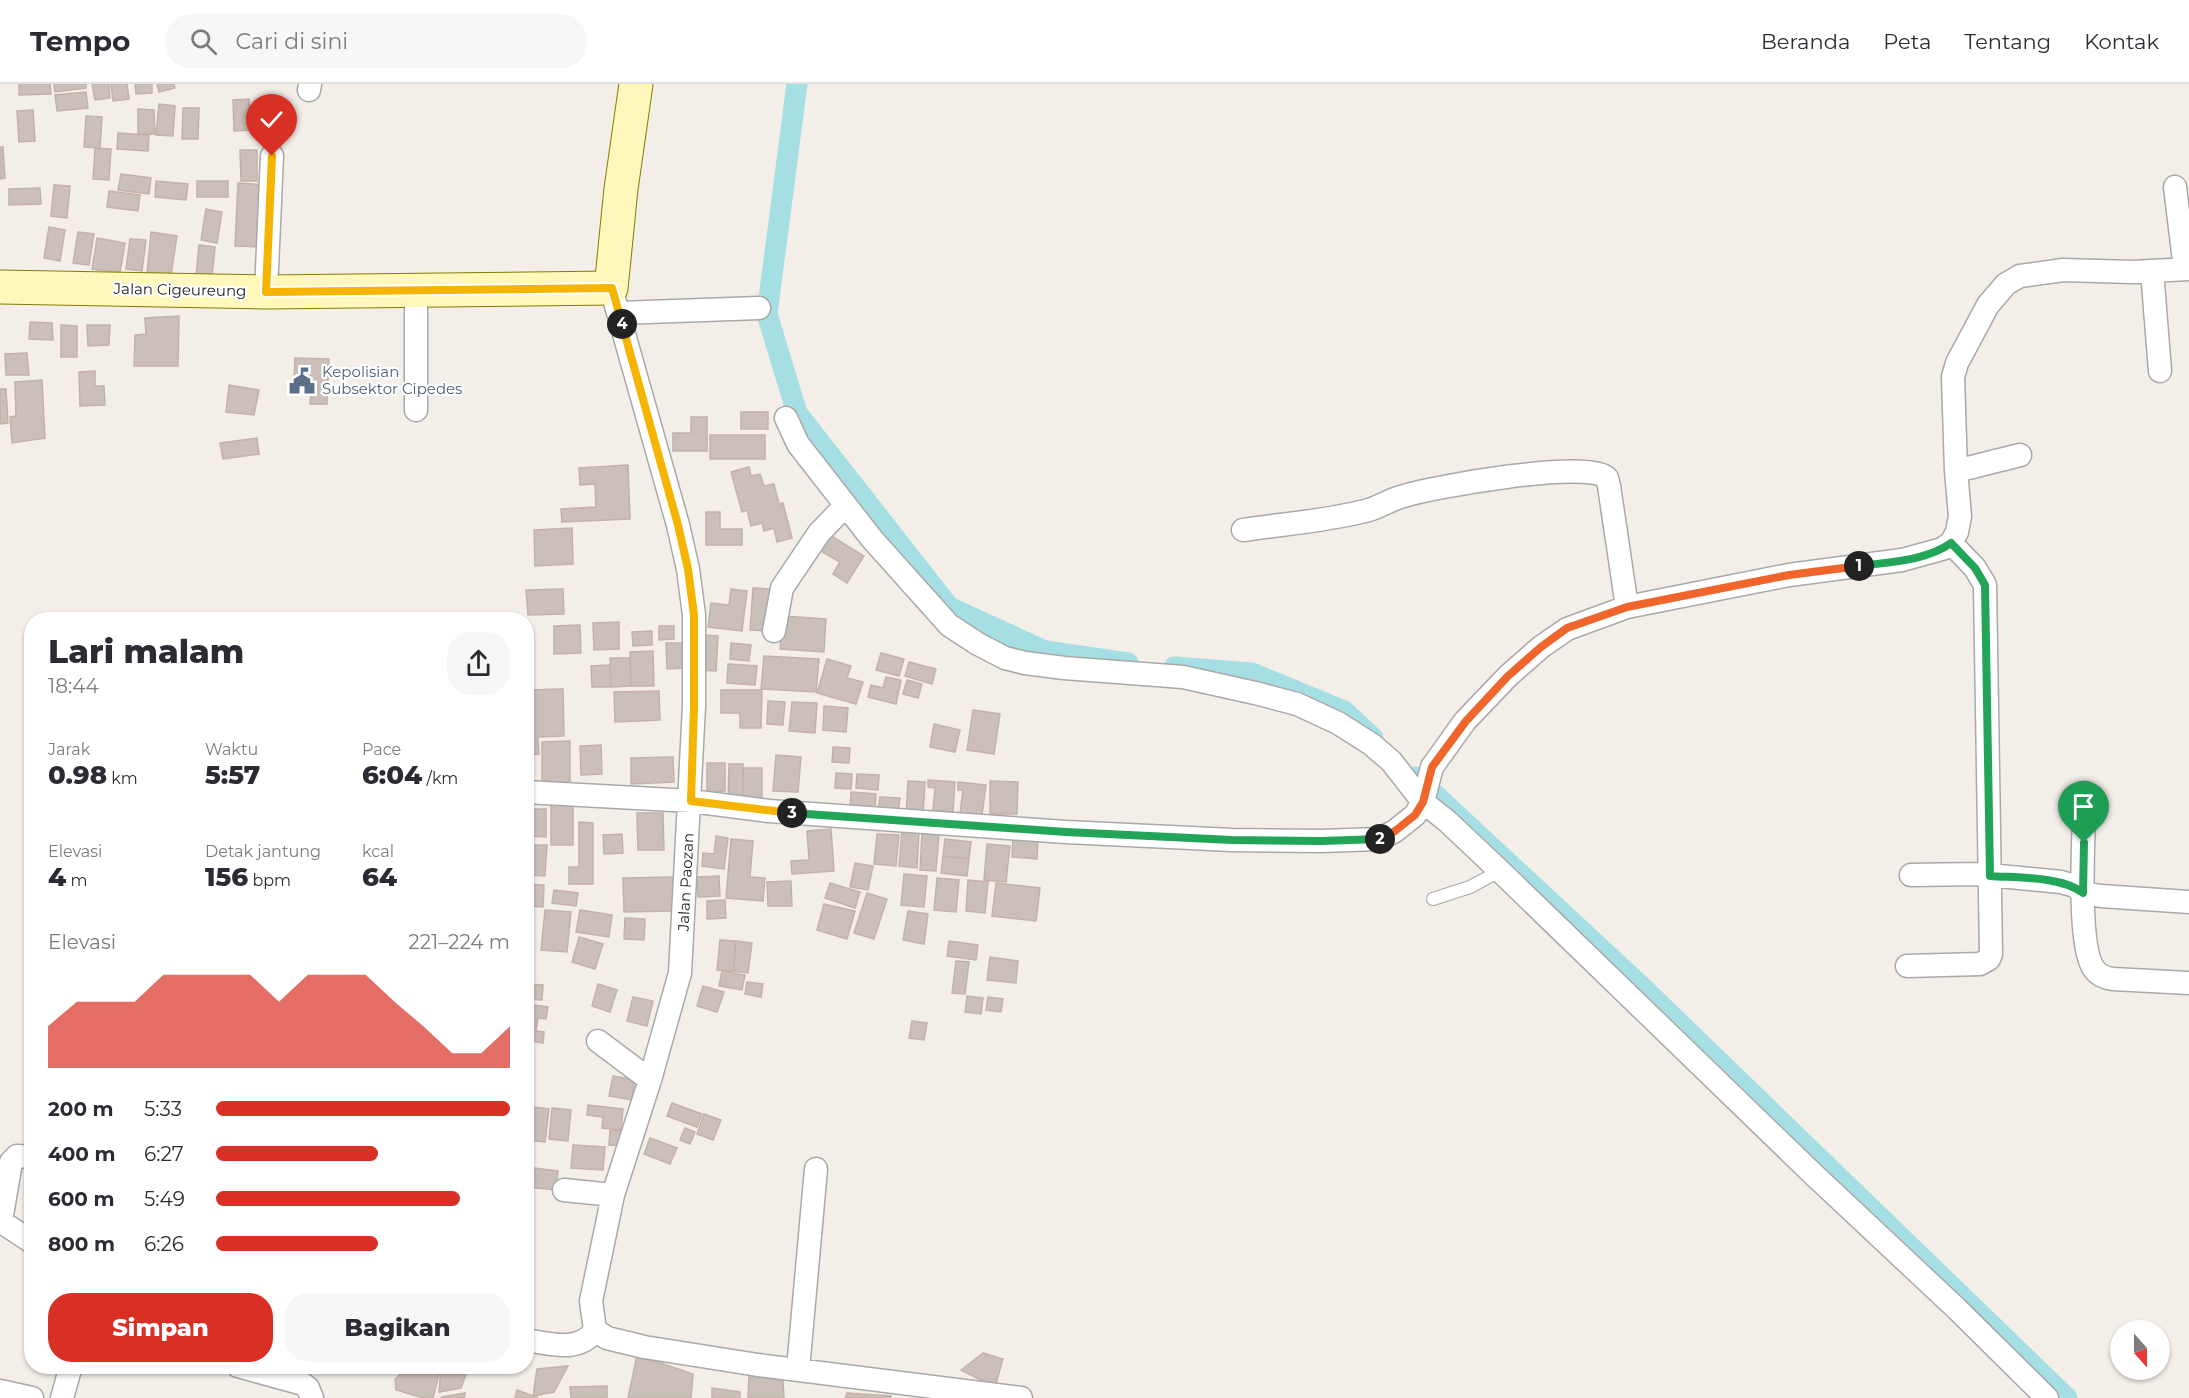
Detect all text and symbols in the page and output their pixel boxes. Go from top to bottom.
search box [166,14,586,68]
text: Tempo [30,24,130,58]
icon: search [187,25,220,58]
text: Cari di sini [235,28,348,55]
text: Beranda [1761,29,1850,54]
text: Peta [1883,29,1931,54]
text: Tentang [1964,29,2051,54]
text: Kontak [2084,29,2159,54]
pin [246,94,297,156]
icon: check [255,103,288,136]
street label: Jalan Cigeureung [112,279,247,300]
pin: 4 [607,309,637,339]
text: 4 [616,314,628,333]
place label: Kepolisian Subsektor Cipedes [322,362,462,398]
public building icon: Kepolisian Subsektor Cipedes [287,366,317,396]
pin: 1 [1844,551,1874,581]
text: 1 [1856,556,1862,575]
text: Lari malam [48,631,244,671]
button: share [447,632,510,695]
text: 18:44 [48,674,99,698]
text: Jarak [48,740,90,759]
text: Waktu [205,740,258,759]
text: Pace [362,740,401,759]
text: 0.98 [48,759,107,791]
text: 5:57 [205,759,260,791]
text: 6:04 [362,759,422,791]
text: km [107,769,138,788]
text: /km [422,769,458,788]
pin [2058,781,2109,843]
icon: arrive [2067,790,2100,823]
pin: 3 [777,798,807,828]
text: 3 [787,803,797,822]
pin: 2 [1365,824,1395,854]
text: 2 [1375,829,1385,848]
street label: Jalan Paozan [673,832,698,933]
text: Elevasi [48,842,102,861]
text: Detak jantung [205,842,321,861]
text: kcal [362,842,394,861]
text: 4 [48,861,66,893]
text: 156 [205,861,248,893]
text: 64 [362,861,397,893]
text: m [66,871,87,890]
text: bpm [248,871,291,890]
text: Elevasi [48,930,116,954]
text: 221–224 m [408,930,510,954]
text: 200 m [48,1097,114,1121]
text: 5:33 [144,1097,182,1121]
text: 400 m [48,1142,116,1166]
text: 6:27 [144,1142,184,1166]
text: 600 m [48,1187,115,1211]
text: 5:49 [144,1187,185,1211]
text: 800 m [48,1232,115,1256]
text: 6:26 [144,1232,184,1256]
button: Simpan [48,1293,273,1362]
button: Bagikan [285,1293,510,1362]
north arrow [2110,1320,2170,1380]
map controls [2110,1320,2170,1380]

